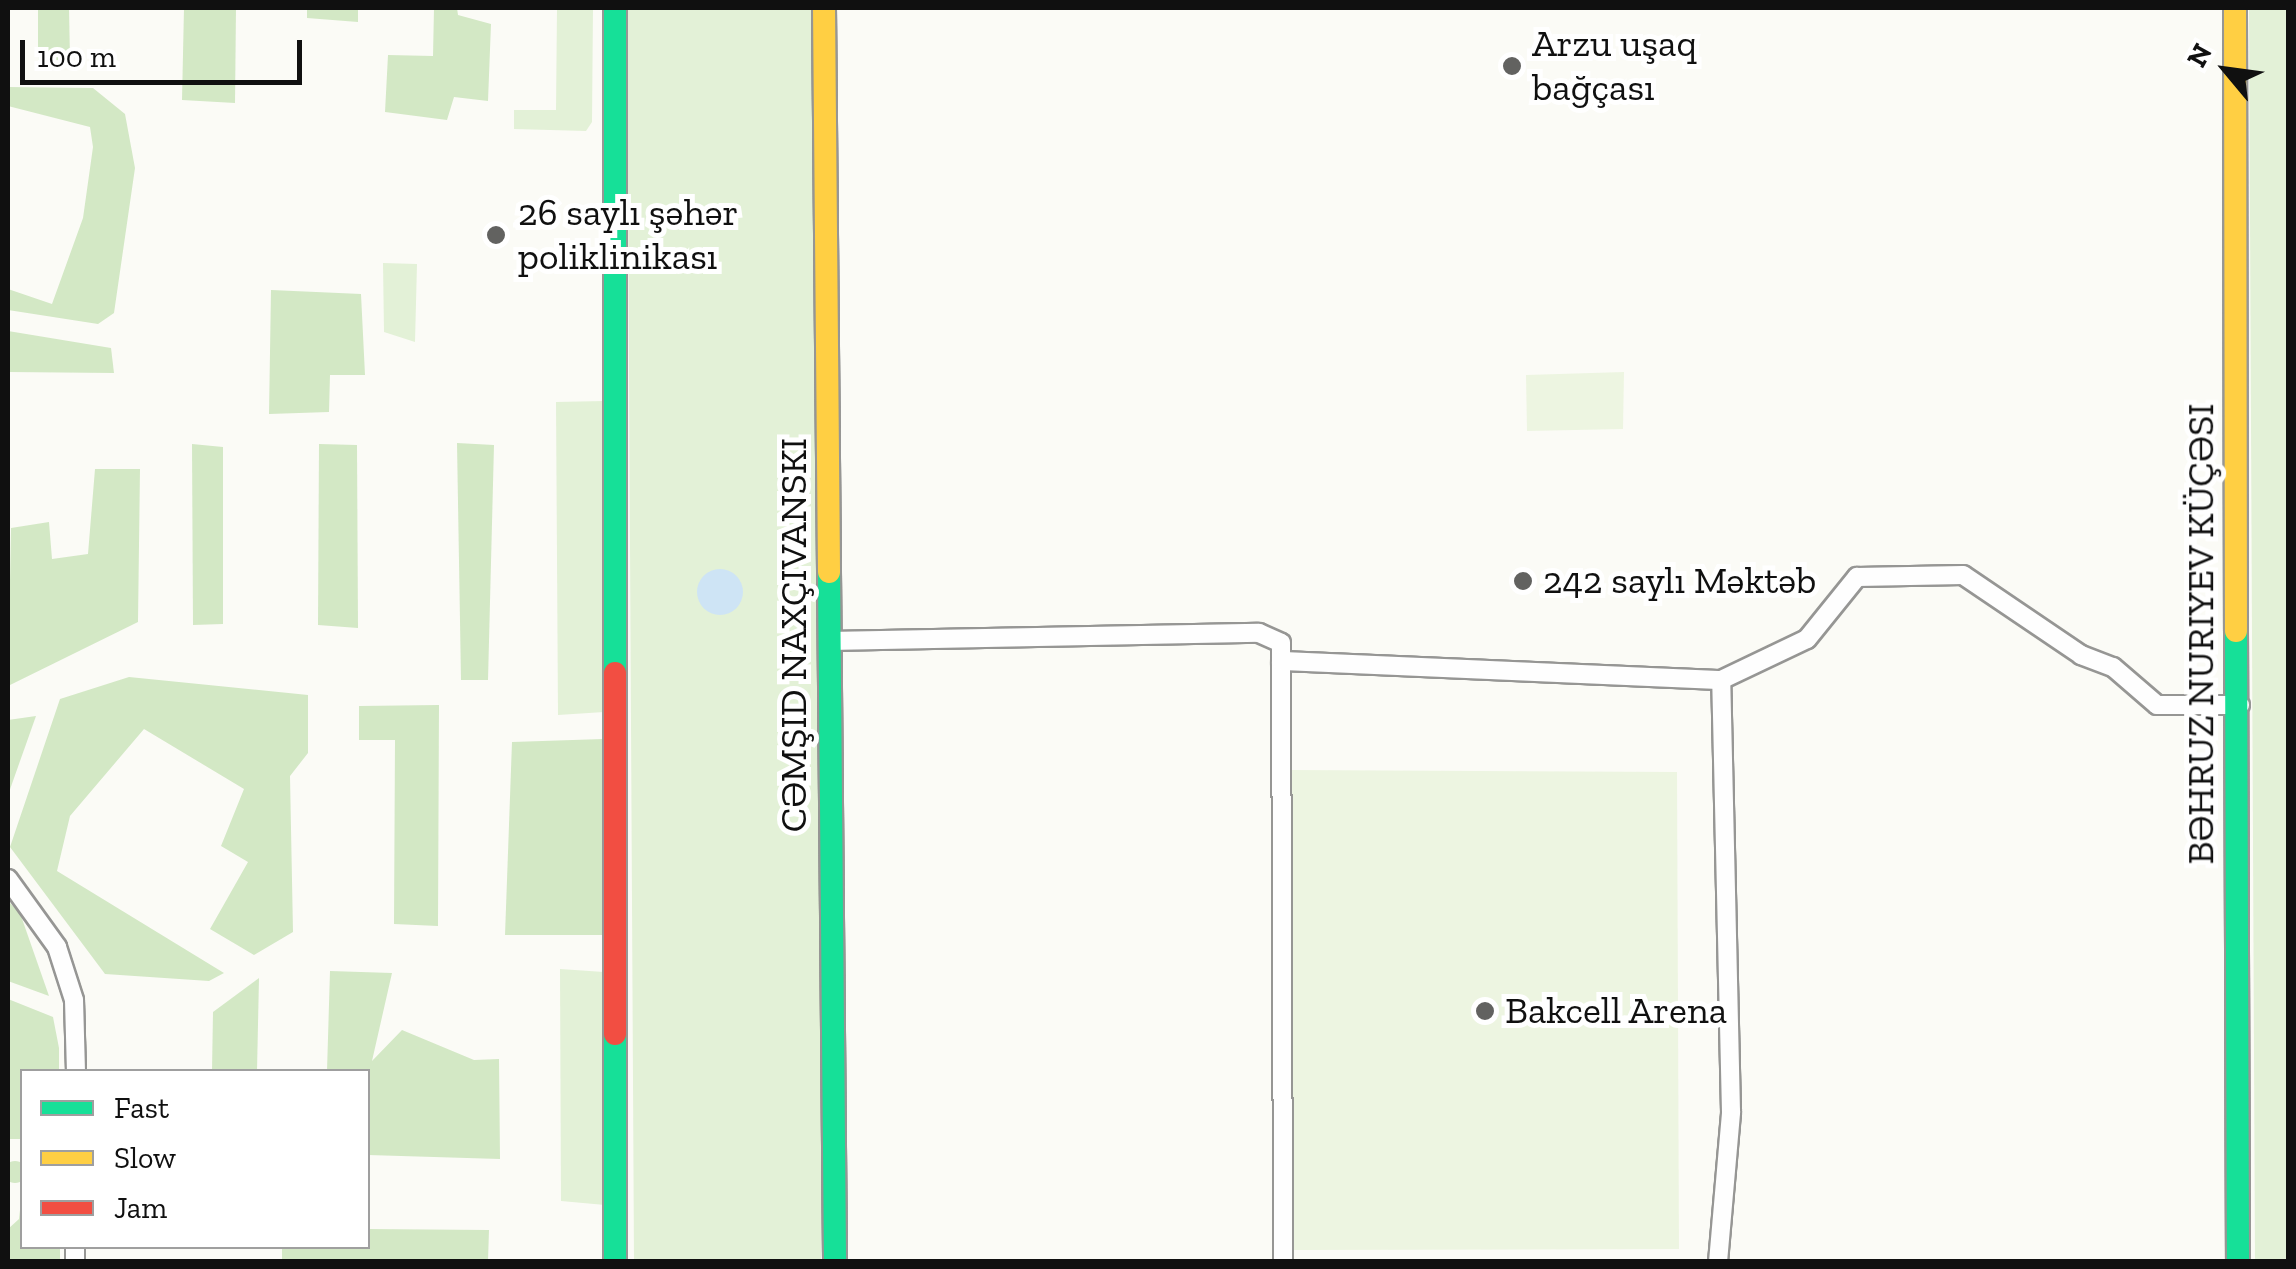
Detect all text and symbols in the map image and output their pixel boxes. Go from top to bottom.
scale bar [25,20,308,82]
north arrow [2176,20,2276,120]
place label: Arzu uşaq bağçası [1532,21,1697,110]
text: N [2180,38,2219,73]
text: 100 m [37,39,116,75]
marker: Arzu uşaq bağçası [1501,55,1523,77]
place label: 26 saylı şəhər poliklinikası [518,190,738,280]
marker: 26 saylı şəhər poliklinikası [483,222,509,248]
street label: BƏHRUZ NURIYEV KÜÇƏSI [2178,403,2224,865]
street label: CƏMŞID NAXÇIVANSKI [771,438,817,832]
place label: 242 saylı Məktəb [1543,558,1816,604]
marker: 242 saylı Məktəb [1512,570,1534,592]
place label: Bakcell Arena [1505,988,1728,1034]
marker: Bakcell Arena [1474,1000,1496,1022]
legend [20,1069,370,1249]
text: Fast [114,1090,169,1126]
text: Slow [114,1140,176,1176]
text: Jam [114,1190,167,1226]

